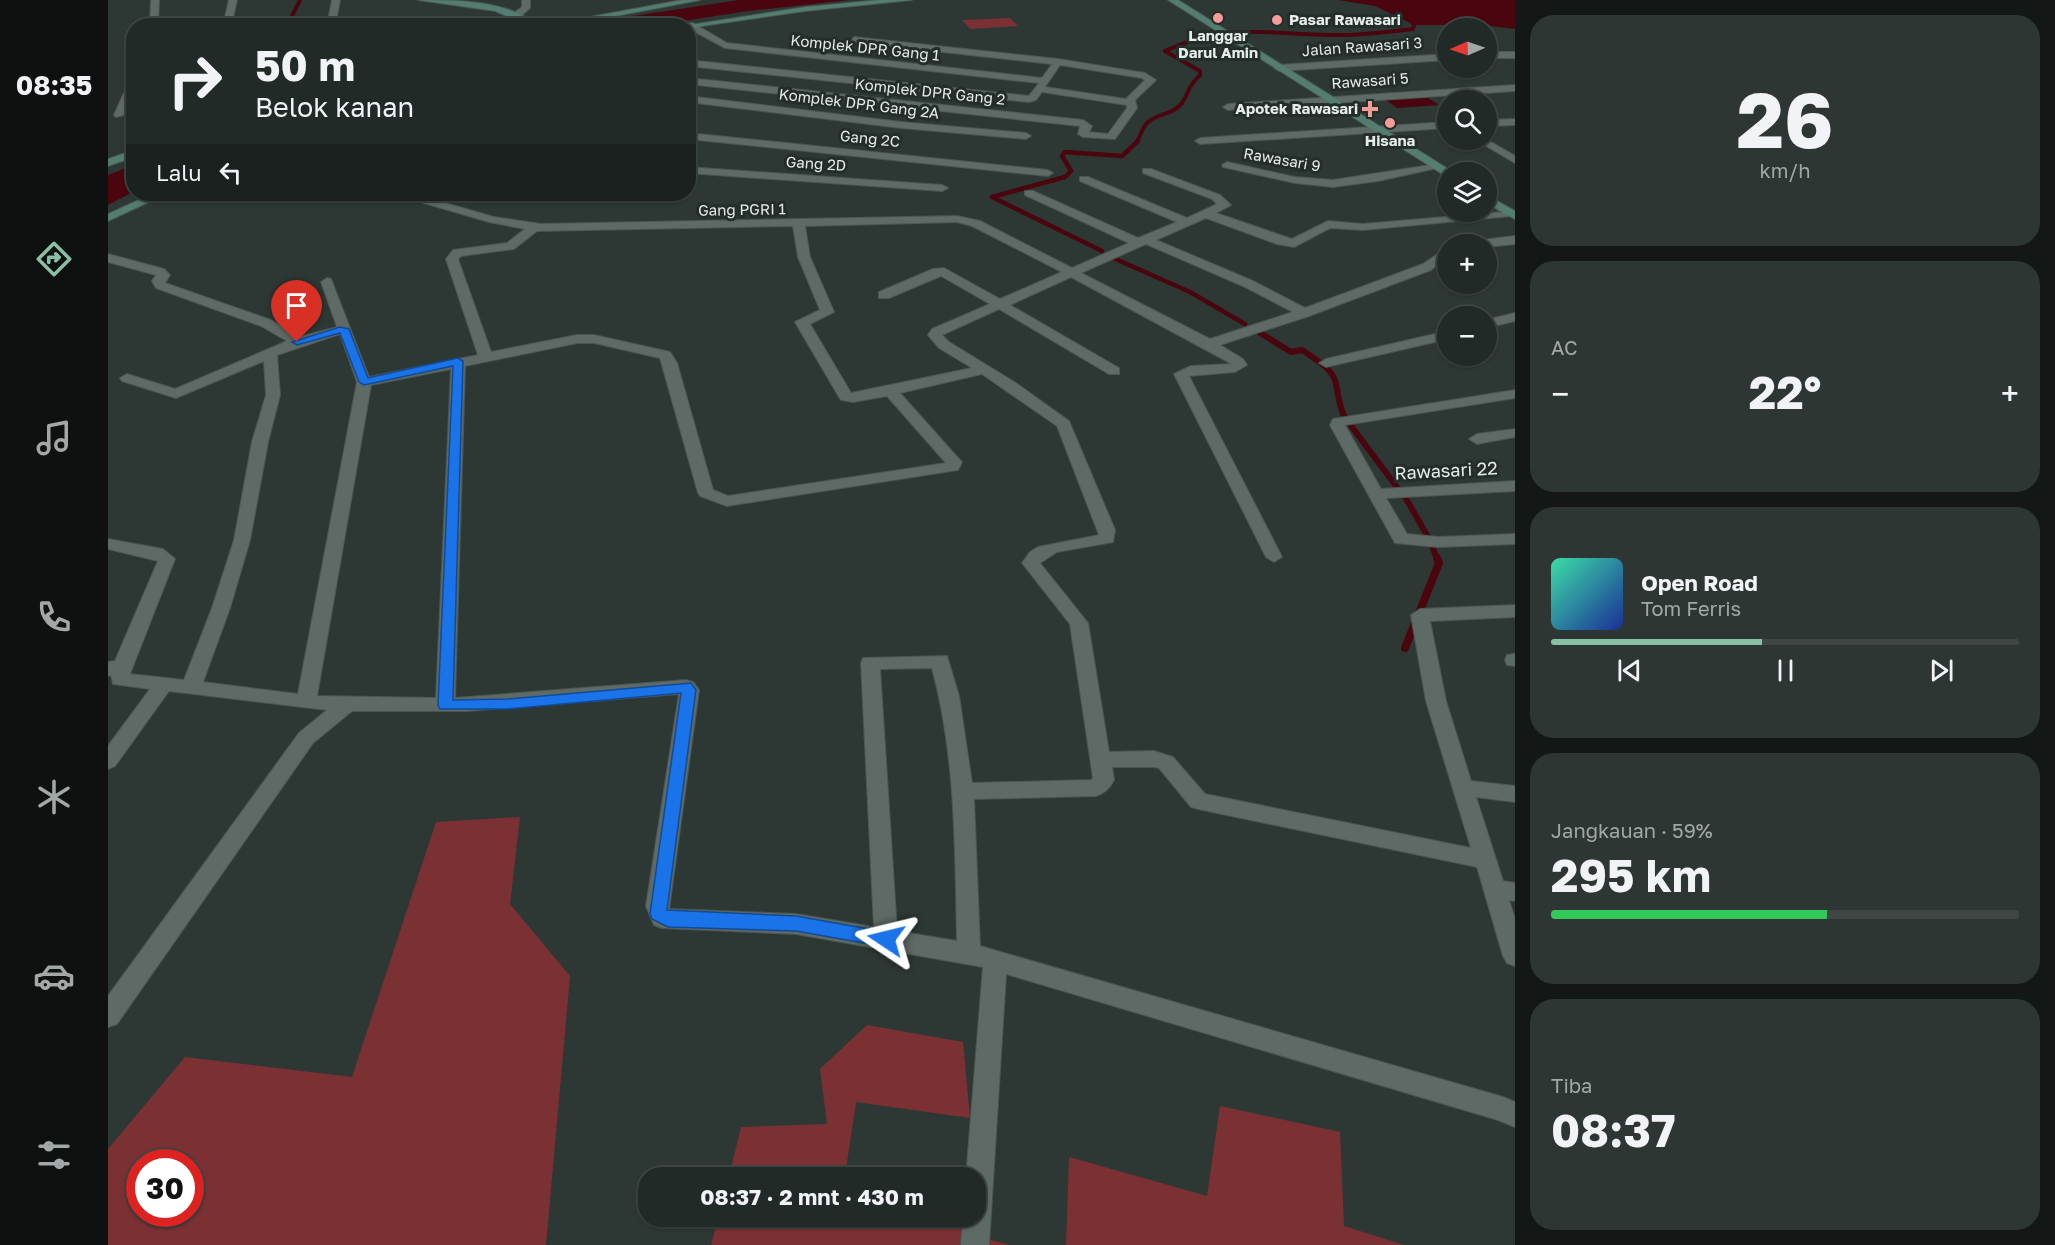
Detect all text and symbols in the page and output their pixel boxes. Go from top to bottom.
place label: Pasar Rawasari [1289,10,1401,28]
marker: Langgar Darul Amin [1211,11,1225,25]
marker: Pasar Rawasari [1270,13,1284,27]
north arrow [1437,18,1497,78]
map controls [1437,18,1497,366]
place label: Langgar Darul Amin [1178,26,1258,61]
street label: Komplek DPR Gang 1 [790,30,941,64]
street label: Jalan Rawasari 3 [1301,33,1423,59]
text: 50 m [255,40,355,90]
icon: right [156,42,234,120]
street label: Rawasari 5 [1331,68,1409,92]
text: 08:35 [16,69,92,101]
text: 26 [1736,72,1834,165]
street label: Komplek DPR Gang 2 [854,74,1006,108]
street label: Komplek DPR Gang 2A [778,84,940,122]
button: search [1437,90,1497,150]
text: Belok kanan [255,91,414,123]
place label: Apotek Rawasari [1235,99,1358,117]
marker: Apotek Rawasari [1363,102,1377,116]
marker: Hisana [1383,116,1397,130]
street label: Gang 2C [839,126,901,150]
place label: Hisana [1365,131,1415,149]
street label: Rawasari 9 [1242,143,1322,175]
street label: Gang 2D [785,152,847,174]
icon: left [214,156,247,189]
text: km/h [1760,158,1810,182]
text: Lalu [156,159,202,186]
button: layers [1437,162,1497,222]
street label: Gang PGRI 1 [698,199,786,219]
button: + [1437,234,1497,294]
icon: directions [33,238,75,280]
pin [271,280,322,342]
icon: arrive [280,289,313,322]
button: − [1437,306,1497,366]
text: AC [1551,335,1578,359]
text: 22° [1749,365,1821,419]
text: − [1551,374,1569,413]
text: + [2001,374,2019,413]
icon: music [33,417,75,459]
street label: Rawasari 22 [1394,456,1498,484]
text: Open Road [1641,569,1758,596]
icon: phone [33,596,75,638]
text: Tom Ferris [1641,596,1741,620]
icon: previous [1613,654,1646,687]
icon: pause [1769,654,1802,687]
icon: next [1925,654,1958,687]
icon: climate [33,776,75,818]
text: Jangkauan · 59% [1551,818,1713,842]
text: 295 km [1551,848,1711,902]
position arrow [854,907,918,971]
icon: car [33,955,75,997]
text: Tiba [1551,1073,1592,1097]
text: 08:37 [1551,1103,1675,1157]
icon: filters [33,1134,75,1176]
speed limit sign: 30 [126,1149,204,1227]
text: 08:37 · 2 mnt · 430 m [700,1183,924,1210]

